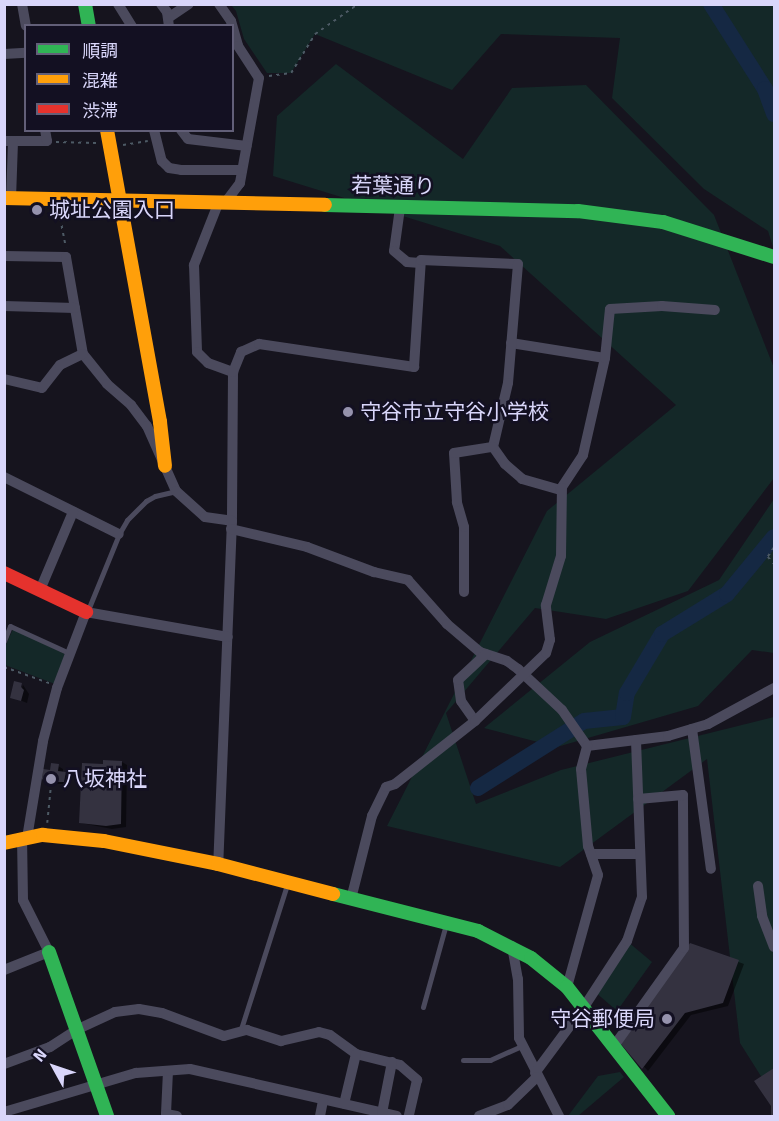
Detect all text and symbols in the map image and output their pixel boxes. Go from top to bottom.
legend [24,24,234,132]
text: 順調 [82,40,118,62]
text: 混雑 [82,70,118,92]
text: 渋滞 [82,100,118,122]
street label: 若葉通り [351,173,435,199]
place label: 城址公園入口 [49,197,175,223]
marker: 城址公園入口 [30,203,44,217]
place label: 守谷市立守谷小学校 [360,399,549,425]
marker: 守谷市立守谷小学校 [341,405,355,419]
place label: 八坂神社 [63,766,147,792]
marker: 八坂神社 [44,772,58,786]
place label: 守谷郵便局 [550,1006,655,1032]
marker: 守谷郵便局 [660,1012,674,1026]
north arrow [24,1037,84,1097]
text: N [29,1045,51,1066]

